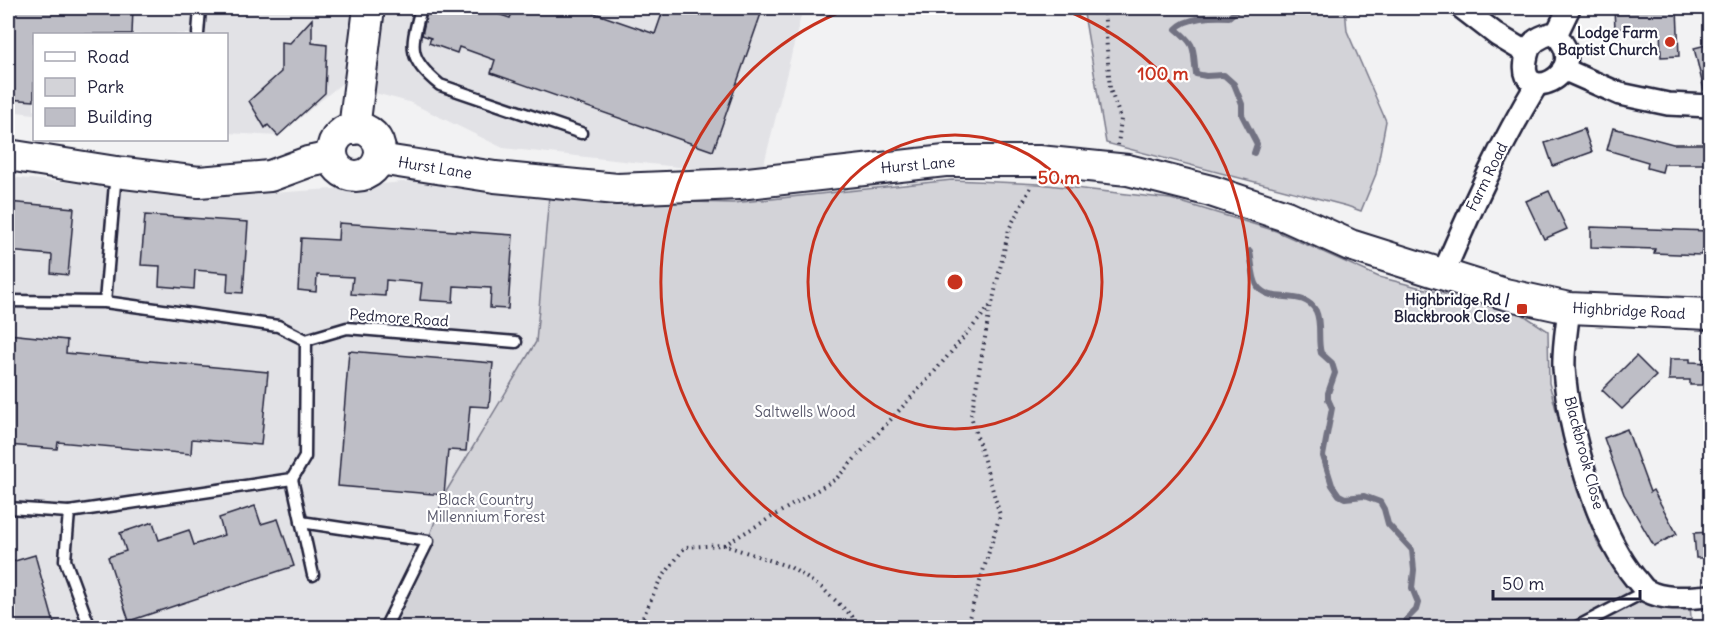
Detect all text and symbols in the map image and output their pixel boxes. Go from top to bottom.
place label: Lodge Farm Baptist Church [1558,23,1658,60]
legend [33,33,228,141]
marker: Lodge Farm Baptist Church [1663,35,1677,49]
text: Road [87,45,130,68]
text: 100 m [1138,62,1189,85]
text: Park [87,75,124,98]
text: Building [87,105,152,128]
street label: Farm Road [1462,139,1511,214]
street label: Hurst Lane [397,152,473,183]
street label: Hurst Lane [880,152,956,177]
text: 50 m [1038,166,1080,189]
centre of rings [945,272,965,292]
place label: Highbridge Rd / Blackbrook Close [1394,290,1510,326]
street label: Highbridge Road [1572,298,1686,323]
marker: Highbridge Rd / Blackbrook Close [1515,302,1529,316]
street label: Pedmore Road [349,305,449,330]
street label: Blackbrook Close [1560,394,1609,511]
park label: Saltwells Wood [754,402,856,421]
park label: Black Country Millennium Forest [427,490,545,526]
scale bar [1493,563,1640,601]
text: 50 m [1502,572,1544,595]

